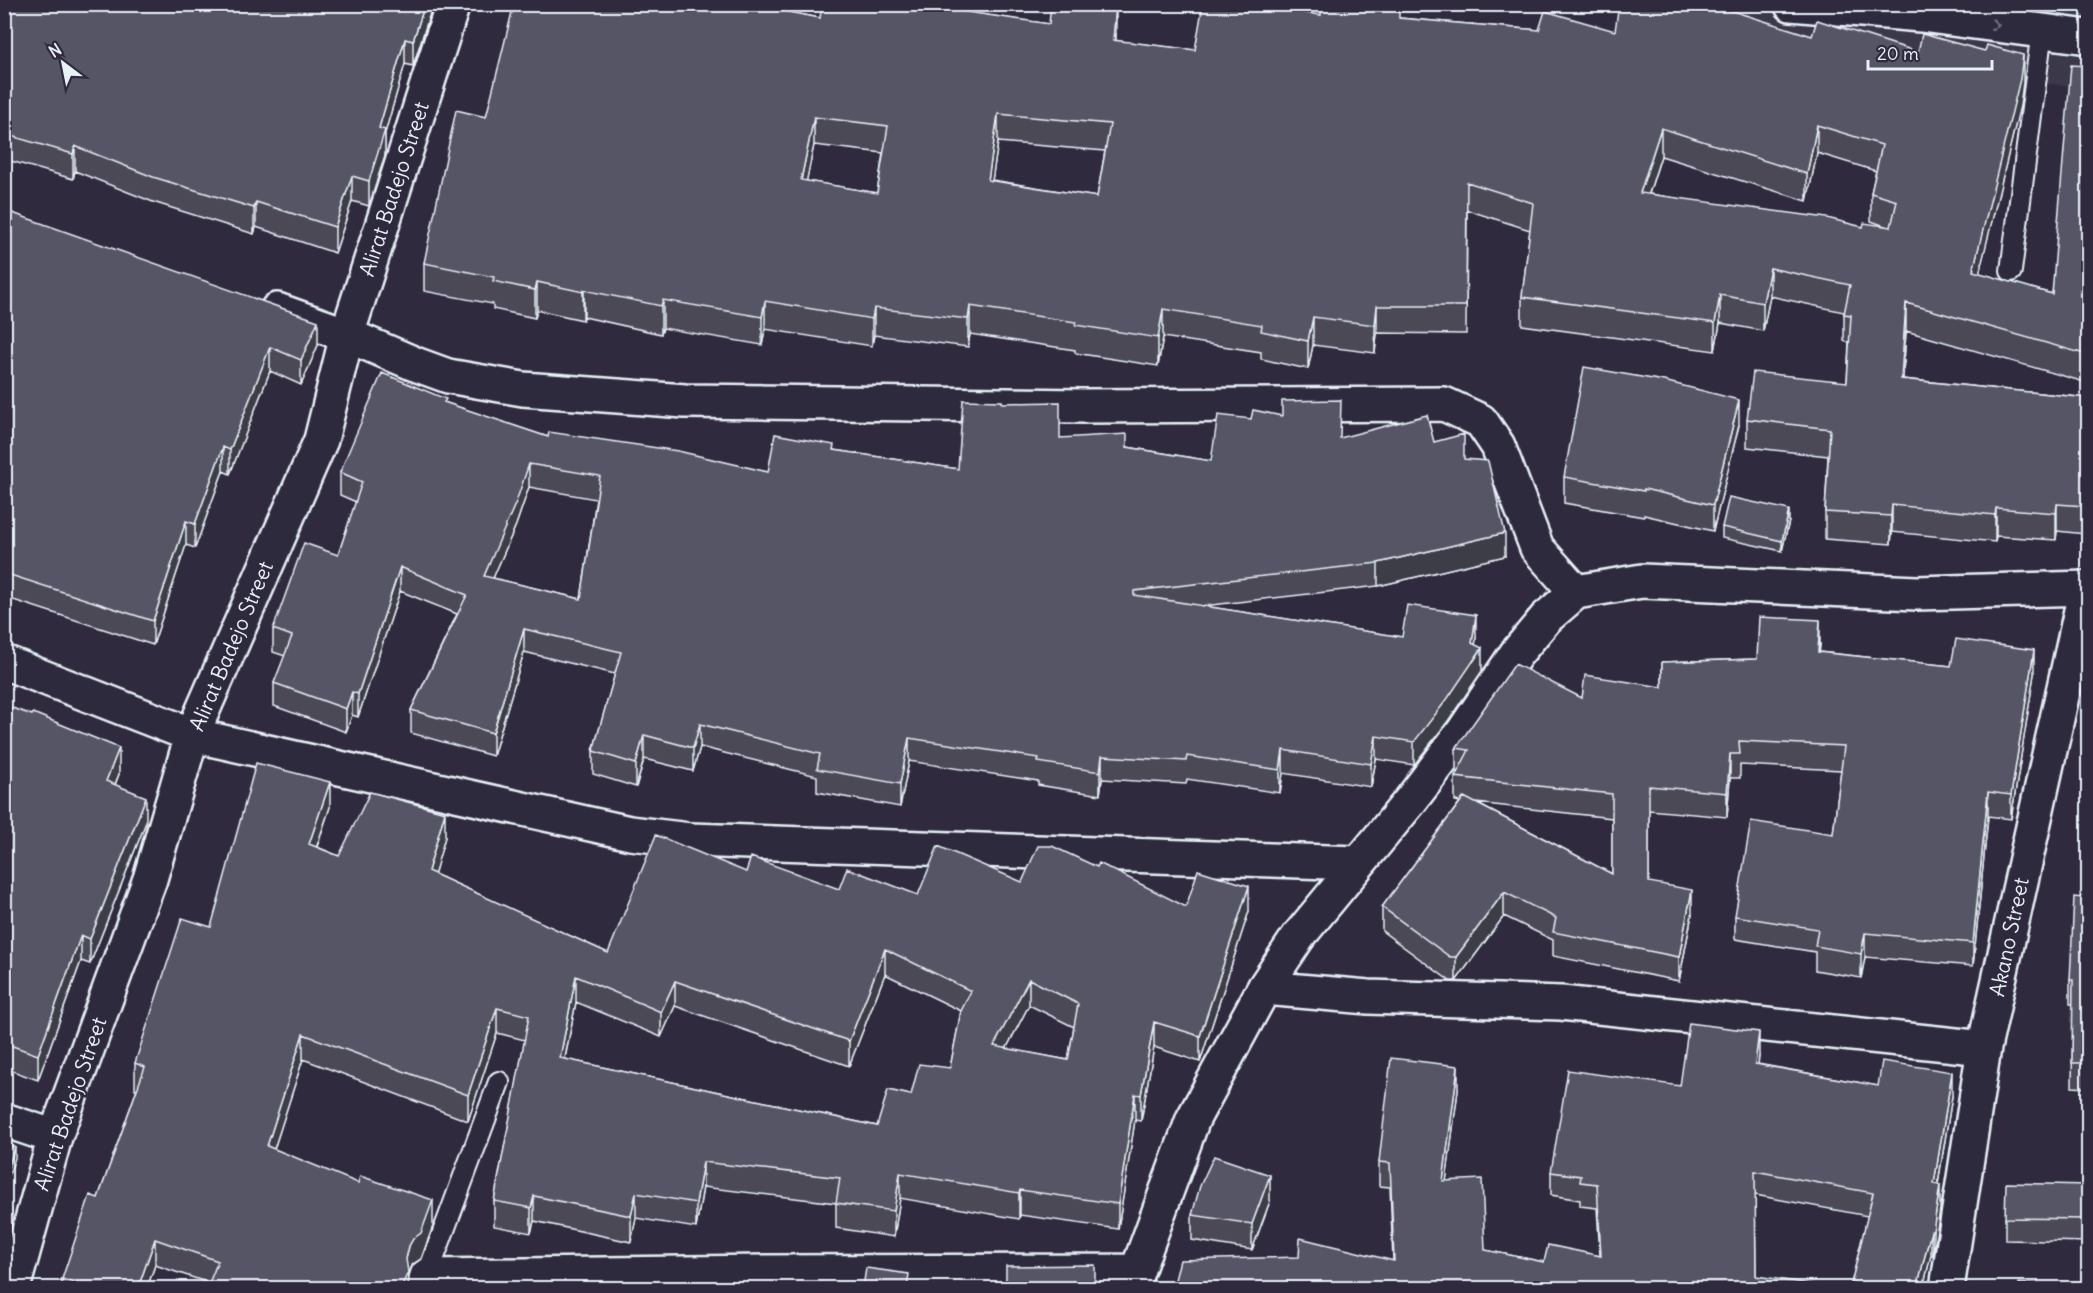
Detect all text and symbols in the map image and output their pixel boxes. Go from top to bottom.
one-way arrow [1991,18,2000,30]
north arrow [33,33,93,93]
scale bar [1868,33,1992,71]
text: N [45,39,65,62]
text: 20 m [1877,42,1919,65]
street label: Alirat Badejo Street [353,98,435,280]
street label: Alirat Badejo Street [183,557,279,735]
street label: Akano Street [1983,875,2035,999]
street label: Alirat Badejo Street [28,1014,112,1194]

